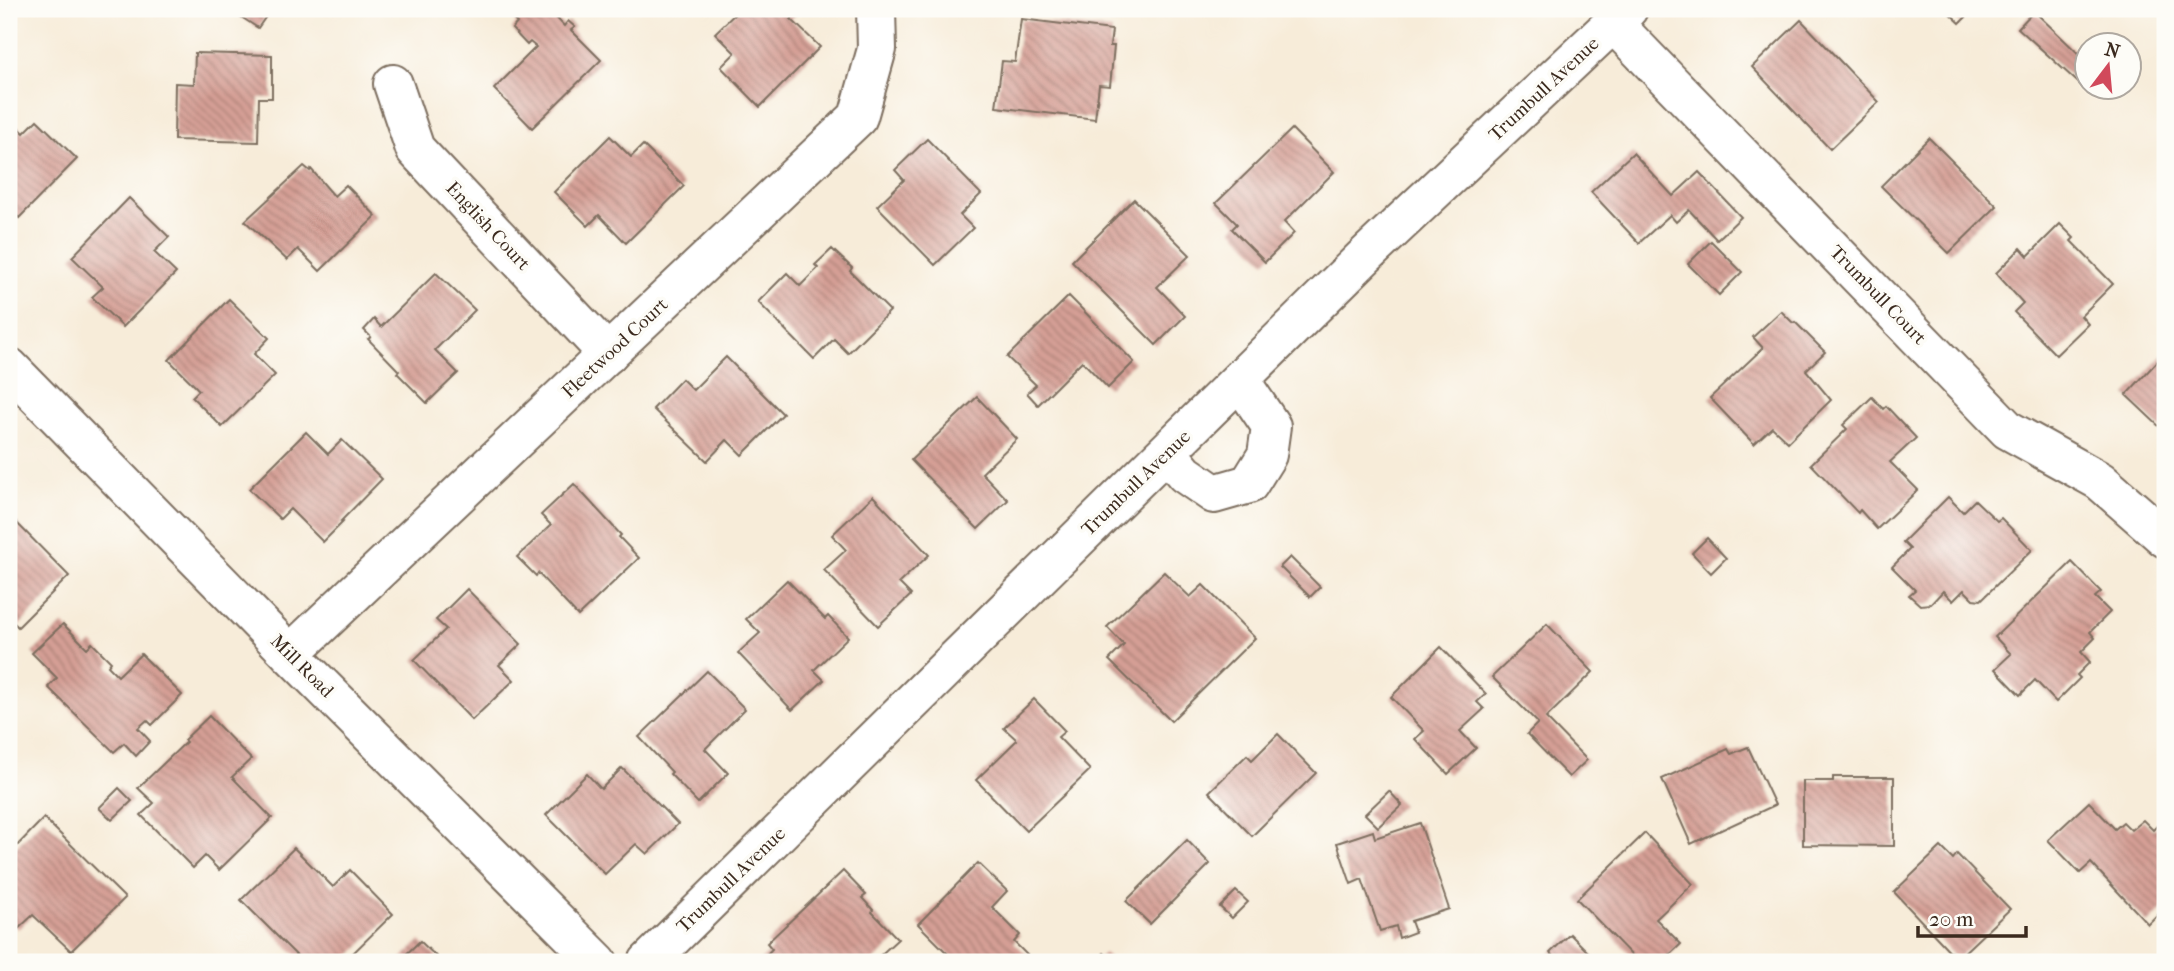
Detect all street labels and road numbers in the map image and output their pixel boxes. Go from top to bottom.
street label: Trumbull Avenue [1484,32,1604,146]
street label: English Court [441,177,535,275]
street label: Trumbull Court [1825,241,1931,349]
street label: Fleetwood Court [558,293,673,403]
street label: Trumbull Avenue [1077,426,1195,540]
street label: Mill Road [266,630,338,702]
street label: Trumbull Avenue [672,823,790,937]

